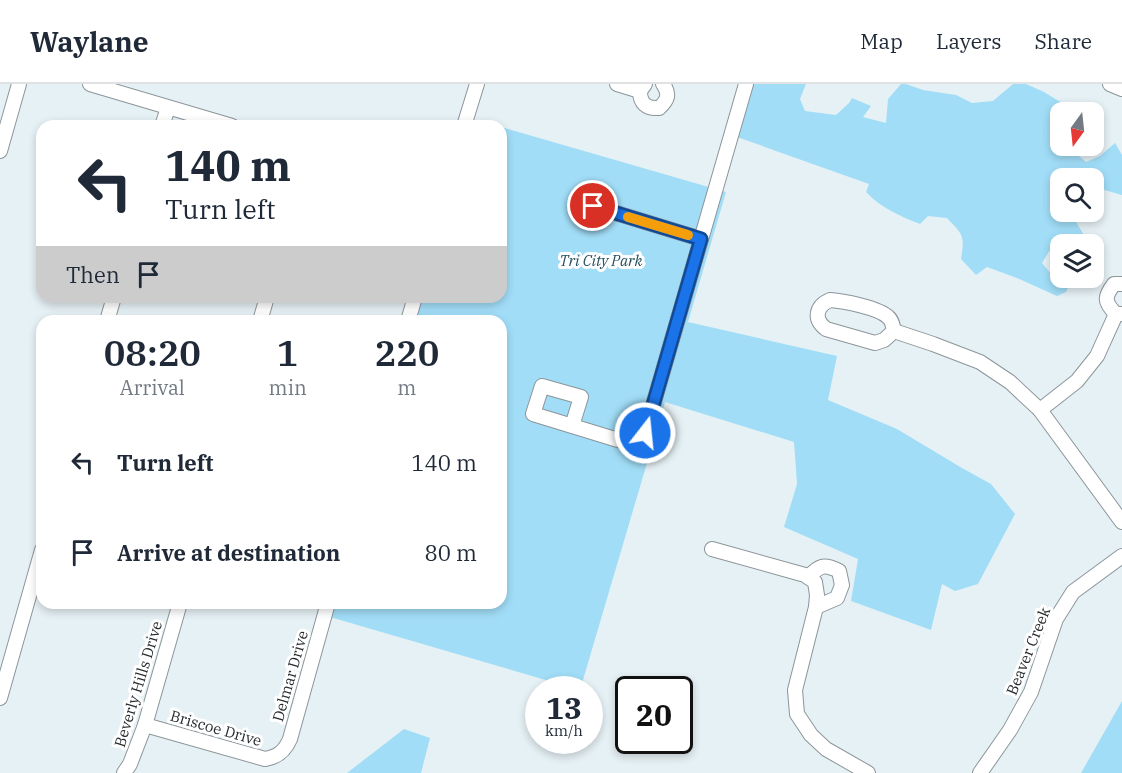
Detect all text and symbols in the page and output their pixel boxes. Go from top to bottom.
text: Waylane [30,23,149,60]
text: Map [860,27,903,55]
text: Layers [936,27,1002,55]
text: Share [1035,27,1092,55]
north arrow [1050,102,1104,156]
map controls [1050,102,1104,288]
text: 140 m [165,138,291,193]
icon: left [66,144,144,222]
button: search [1050,168,1104,222]
pin [567,180,618,231]
icon: arrive [576,189,609,222]
text: Turn left [165,191,276,226]
button: layers [1050,234,1104,288]
park label: Tri City Park [559,251,643,270]
icon: arrive [132,258,165,291]
text: Then [66,260,120,289]
text: 08:20 [104,329,201,376]
text: 1 [277,329,298,376]
text: 220 [374,329,439,376]
text: Arrival [120,374,185,401]
text: min [269,374,307,401]
text: m [397,374,416,401]
position arrow [613,401,677,465]
icon: left [66,446,99,479]
text: Turn left [117,448,213,477]
text: 140 m [411,448,477,477]
icon: arrive [66,536,99,569]
text: Arrive at destination [117,538,340,567]
text: 80 m [425,538,477,567]
street label: Beaver Creek [1002,604,1054,698]
street label: Beverly Hills Drive [110,619,166,749]
street label: Delmar Drive [268,628,312,724]
speed limit sign: 20 [615,676,693,754]
text: 13 [546,688,582,727]
street label: Briscoe Drive [168,706,264,750]
text: km/h [545,721,583,740]

